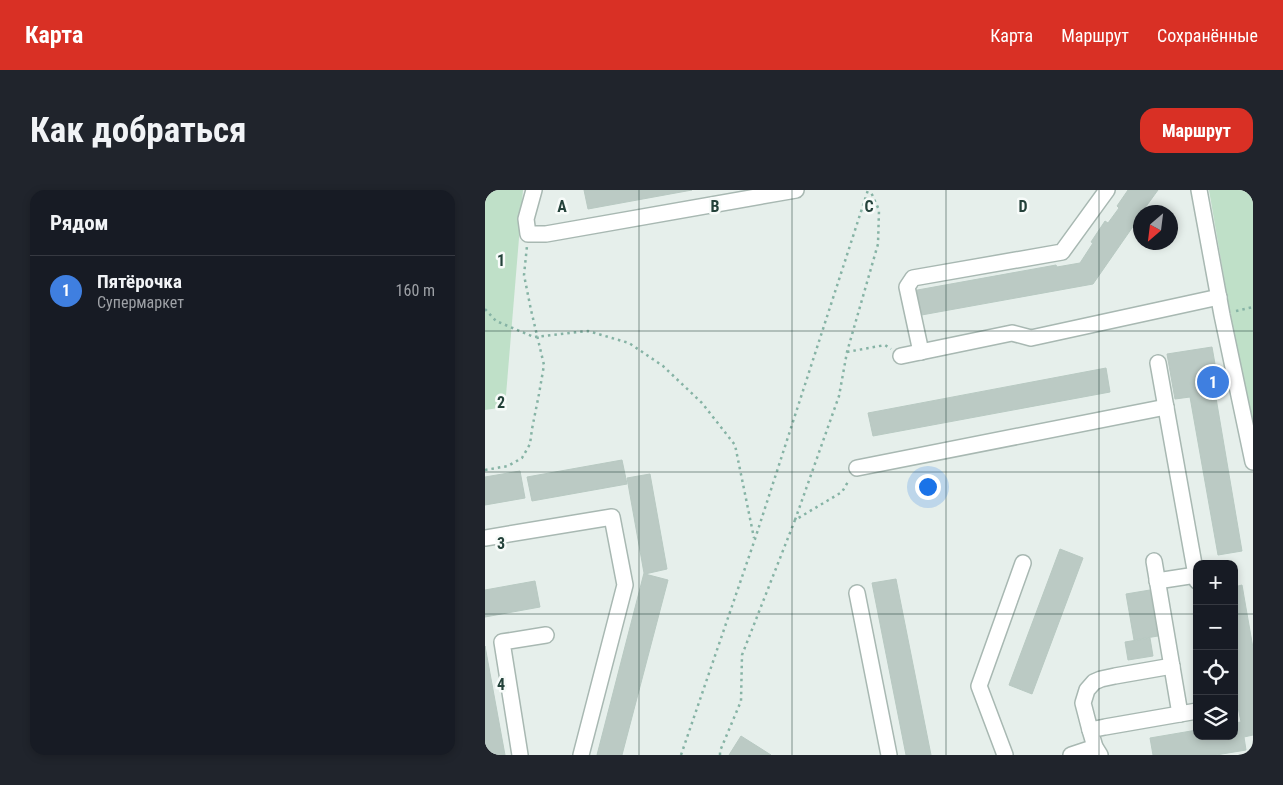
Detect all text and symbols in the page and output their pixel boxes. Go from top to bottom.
text: Карта [25,21,83,49]
text: Карта [990,25,1033,46]
text: Маршрут [1061,25,1129,46]
text: Сохранённые [1157,25,1258,46]
button: Маршрут [1140,108,1253,153]
text: Как добраться [30,110,246,151]
text: A [557,197,567,216]
text: B [711,197,720,216]
text: C [864,197,874,216]
text: D [1018,197,1028,216]
north arrow [1133,205,1178,250]
text: Рядом [50,211,109,235]
text: 1 [497,251,505,270]
text: Пятёрочка [97,270,182,293]
text: 1 [62,281,70,300]
text: 160 m [396,281,435,300]
text: Супермаркет [97,293,184,312]
pin: 1 [1197,363,1229,401]
text: 2 [497,393,505,412]
your location [915,474,941,500]
text: 3 [497,534,505,553]
map controls [1193,560,1238,740]
button: + [1193,560,1238,605]
button: − [1193,605,1238,650]
button: locate [1193,650,1238,695]
text: 4 [497,675,505,694]
button: layers [1193,695,1238,740]

